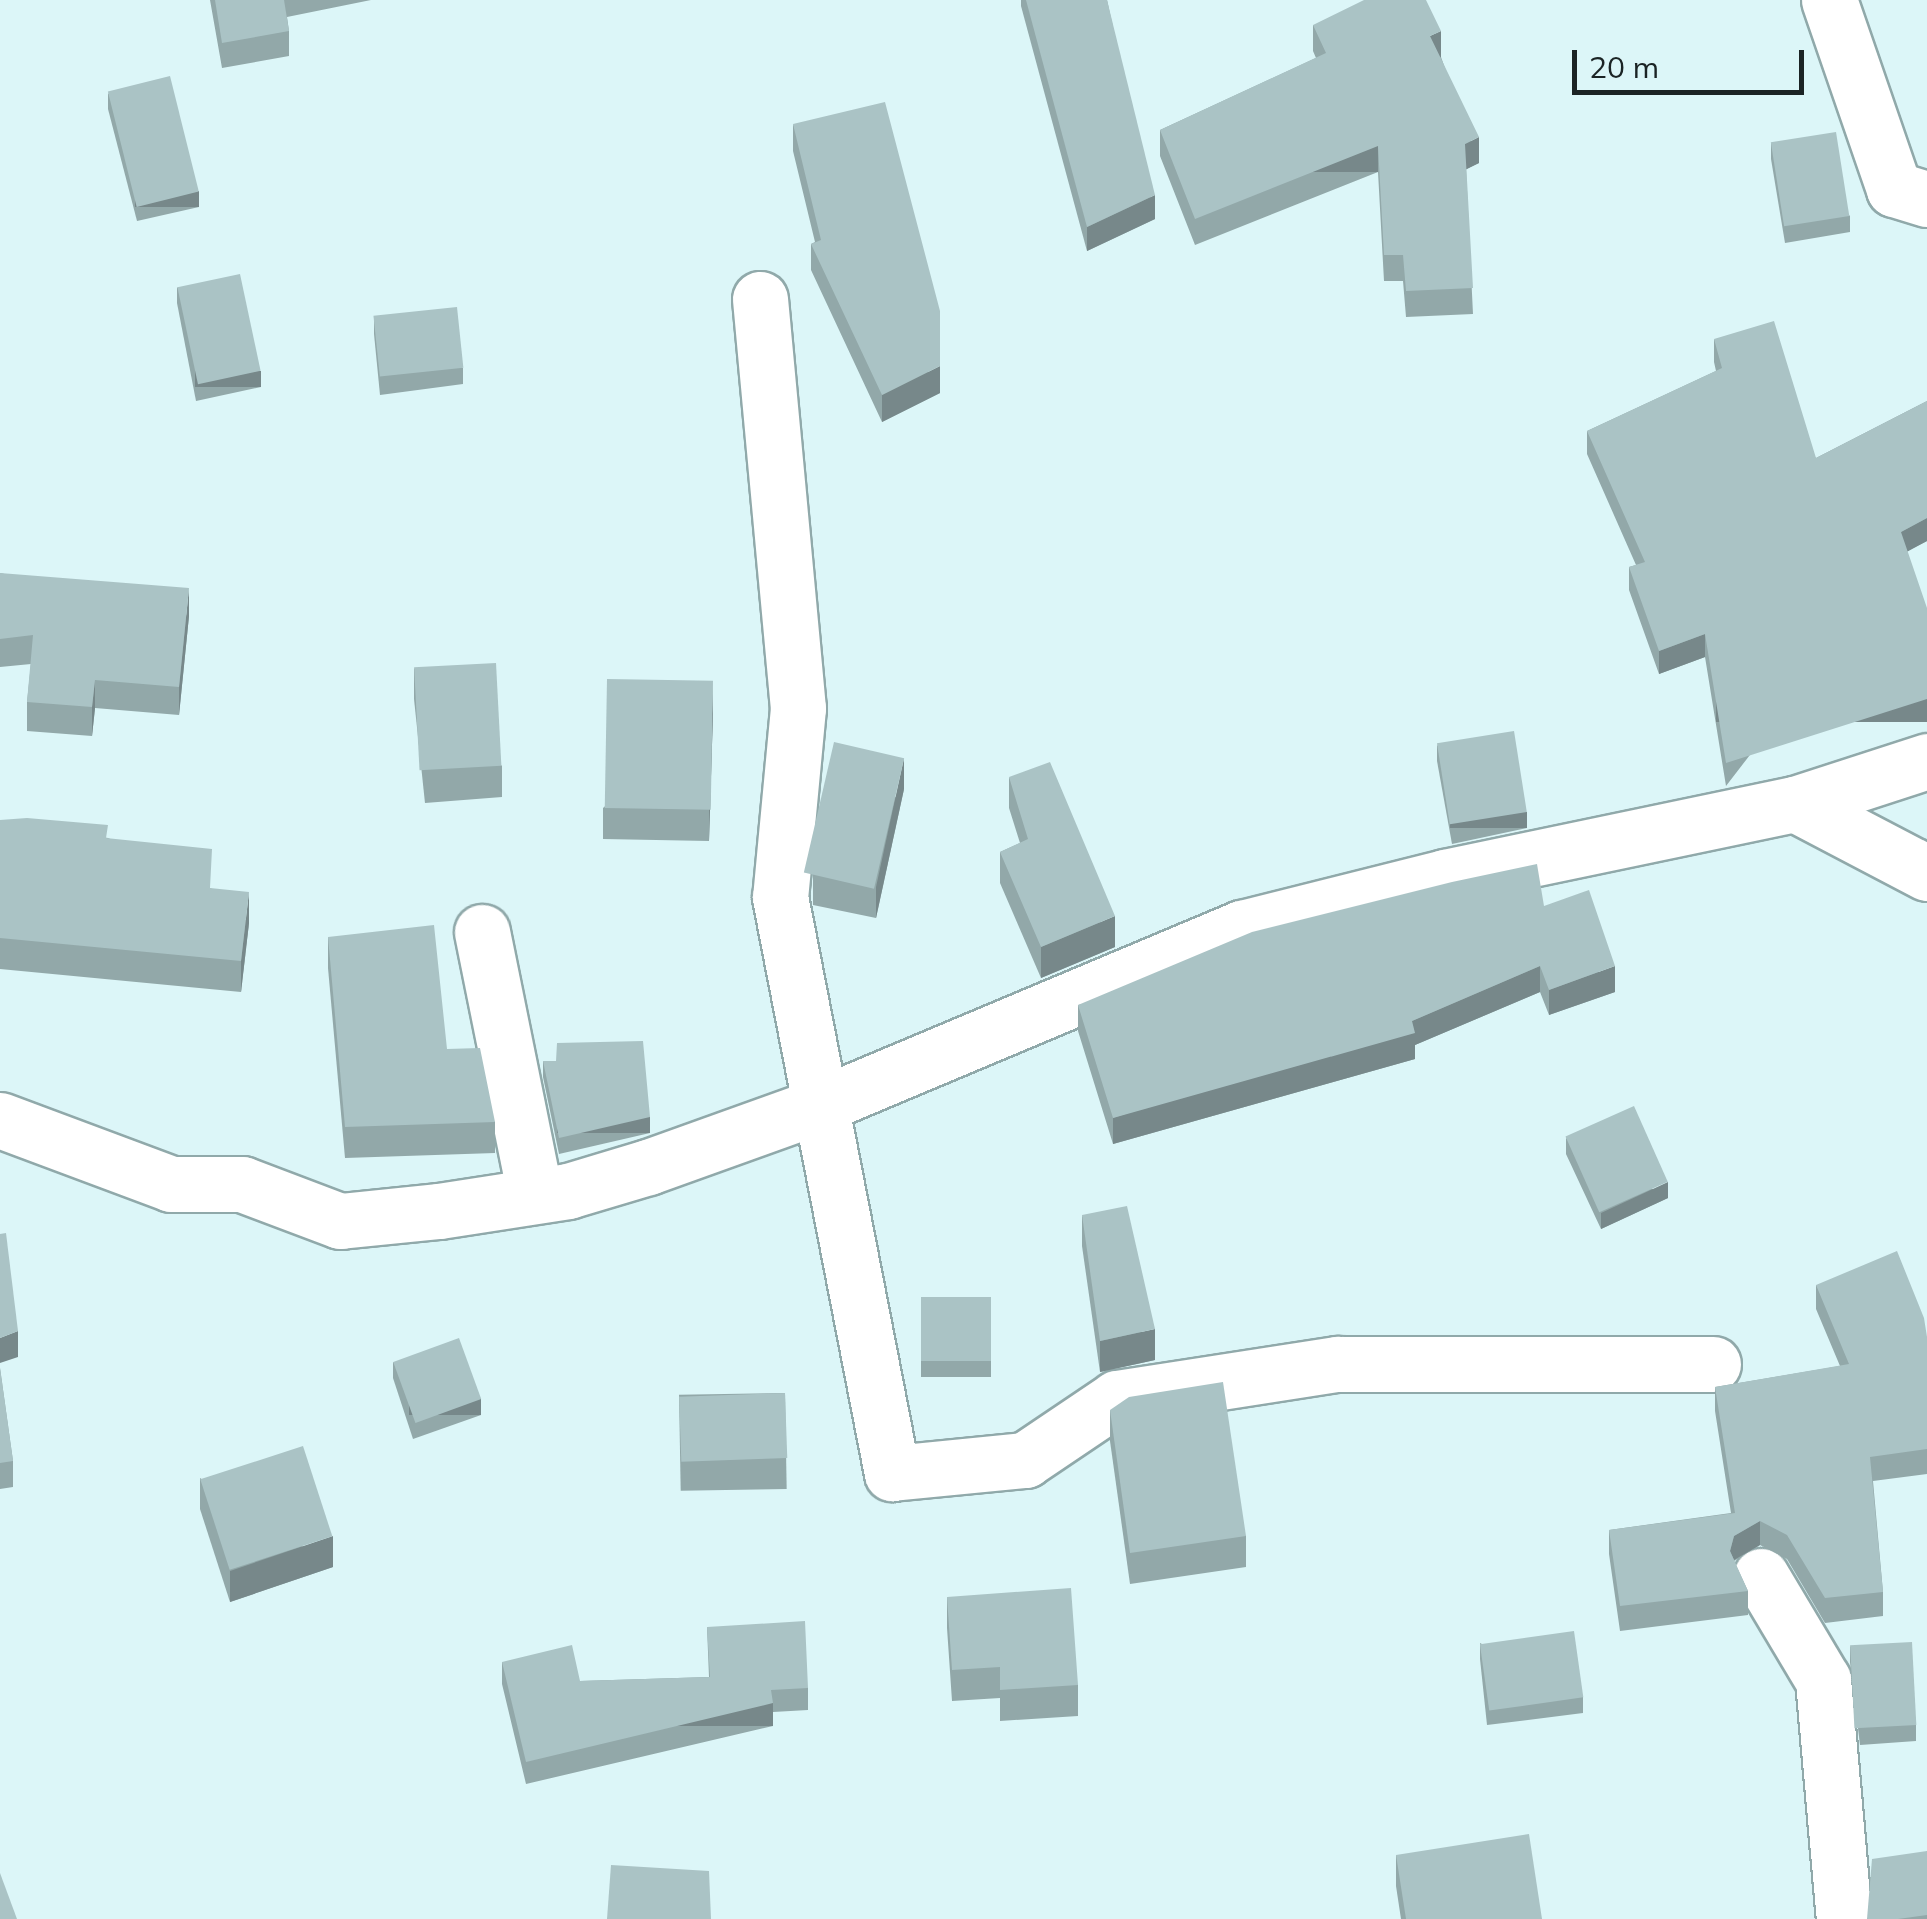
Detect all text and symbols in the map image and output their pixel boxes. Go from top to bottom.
scale bar [1577,30,1810,92]
text: 20 m [1589,48,1659,86]

